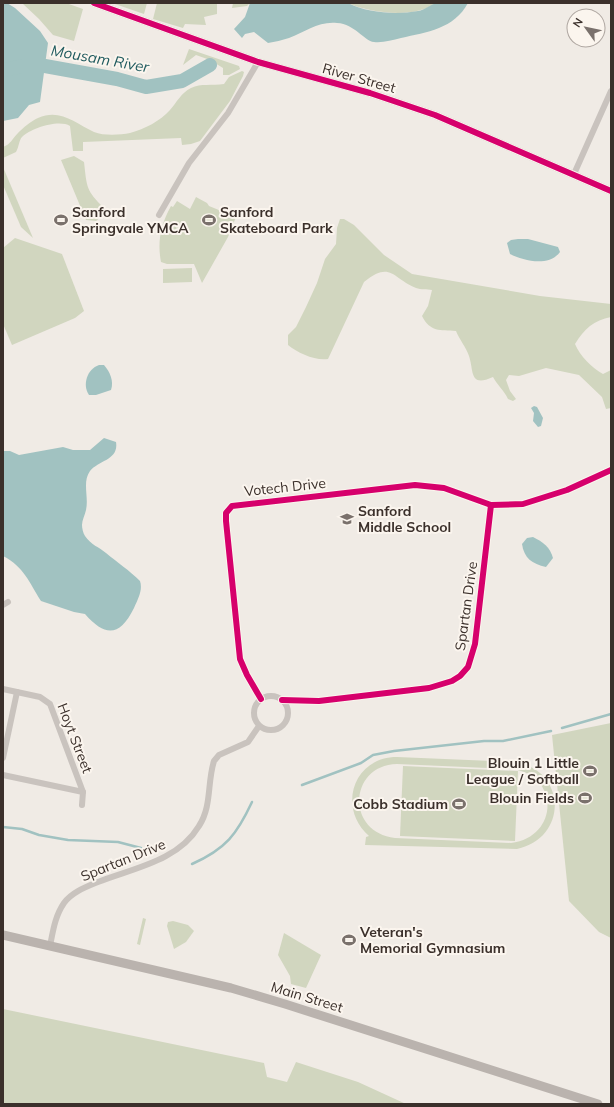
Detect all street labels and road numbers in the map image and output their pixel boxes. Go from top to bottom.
street label: River Street [320,59,398,97]
street label: Votech Drive [243,474,327,500]
street label: Spartan Drive [451,560,481,652]
street label: Hoyt Street [53,700,97,776]
street label: Spartan Drive [78,835,168,885]
street label: Main Street [269,978,345,1016]

